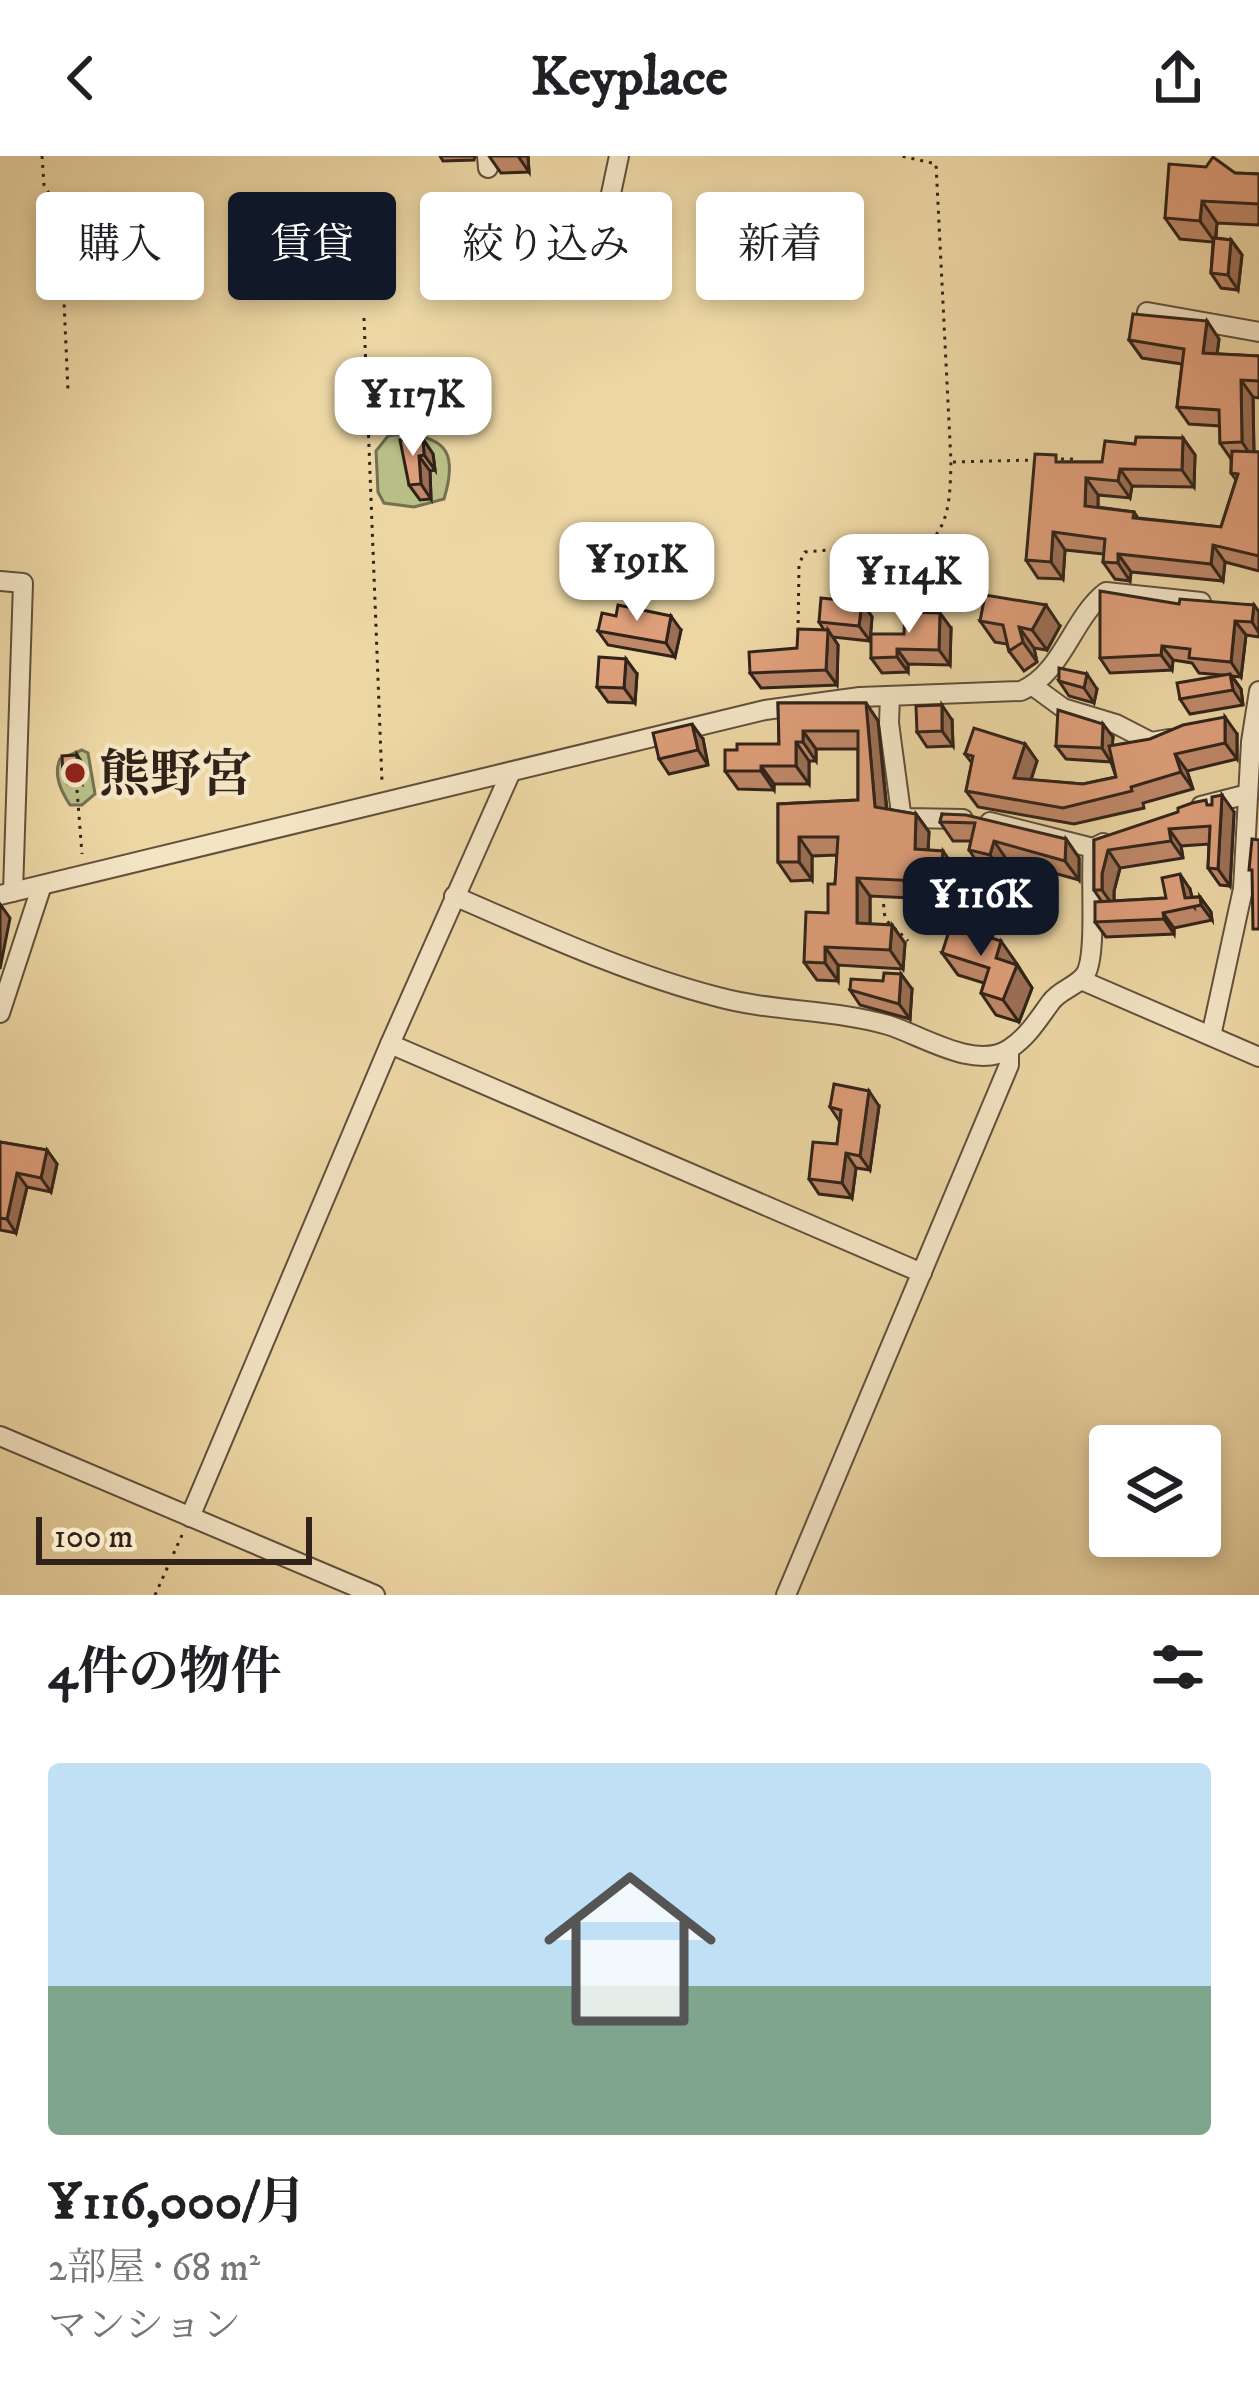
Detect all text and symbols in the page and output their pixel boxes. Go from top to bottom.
icon: back [48,45,114,111]
text: Keyplace [531,45,728,112]
icon: share [1145,45,1211,111]
chip: 購入 [36,192,204,300]
chip: 賃貸 [228,192,396,300]
chip: 絞り込み [420,192,672,300]
chip: 新着 [696,192,864,300]
pin: ¥117K [329,357,497,459]
text: ¥117K [362,371,464,420]
pin: ¥191K [553,522,721,624]
pin: ¥114K [825,534,993,636]
text: ¥191K [586,536,688,585]
text: ¥114K [857,548,961,597]
place label: 熊野宮 [99,744,252,808]
marker: 熊野宮 [62,760,88,786]
pin: ¥116K [897,857,1065,959]
text: ¥116K [930,871,1032,920]
map controls [1089,1425,1221,1557]
button: layers [1089,1425,1221,1557]
scale bar [36,1511,312,1564]
text: 100 m [54,1517,133,1558]
icon: filters [1145,1634,1211,1700]
text: 4件の物件 [48,1641,281,1705]
icon: home [522,1841,738,2057]
text: ¥116,000/月 [48,2171,307,2235]
text: 2部屋 · 68 m² [48,2244,260,2293]
text: マンション [48,2302,241,2351]

